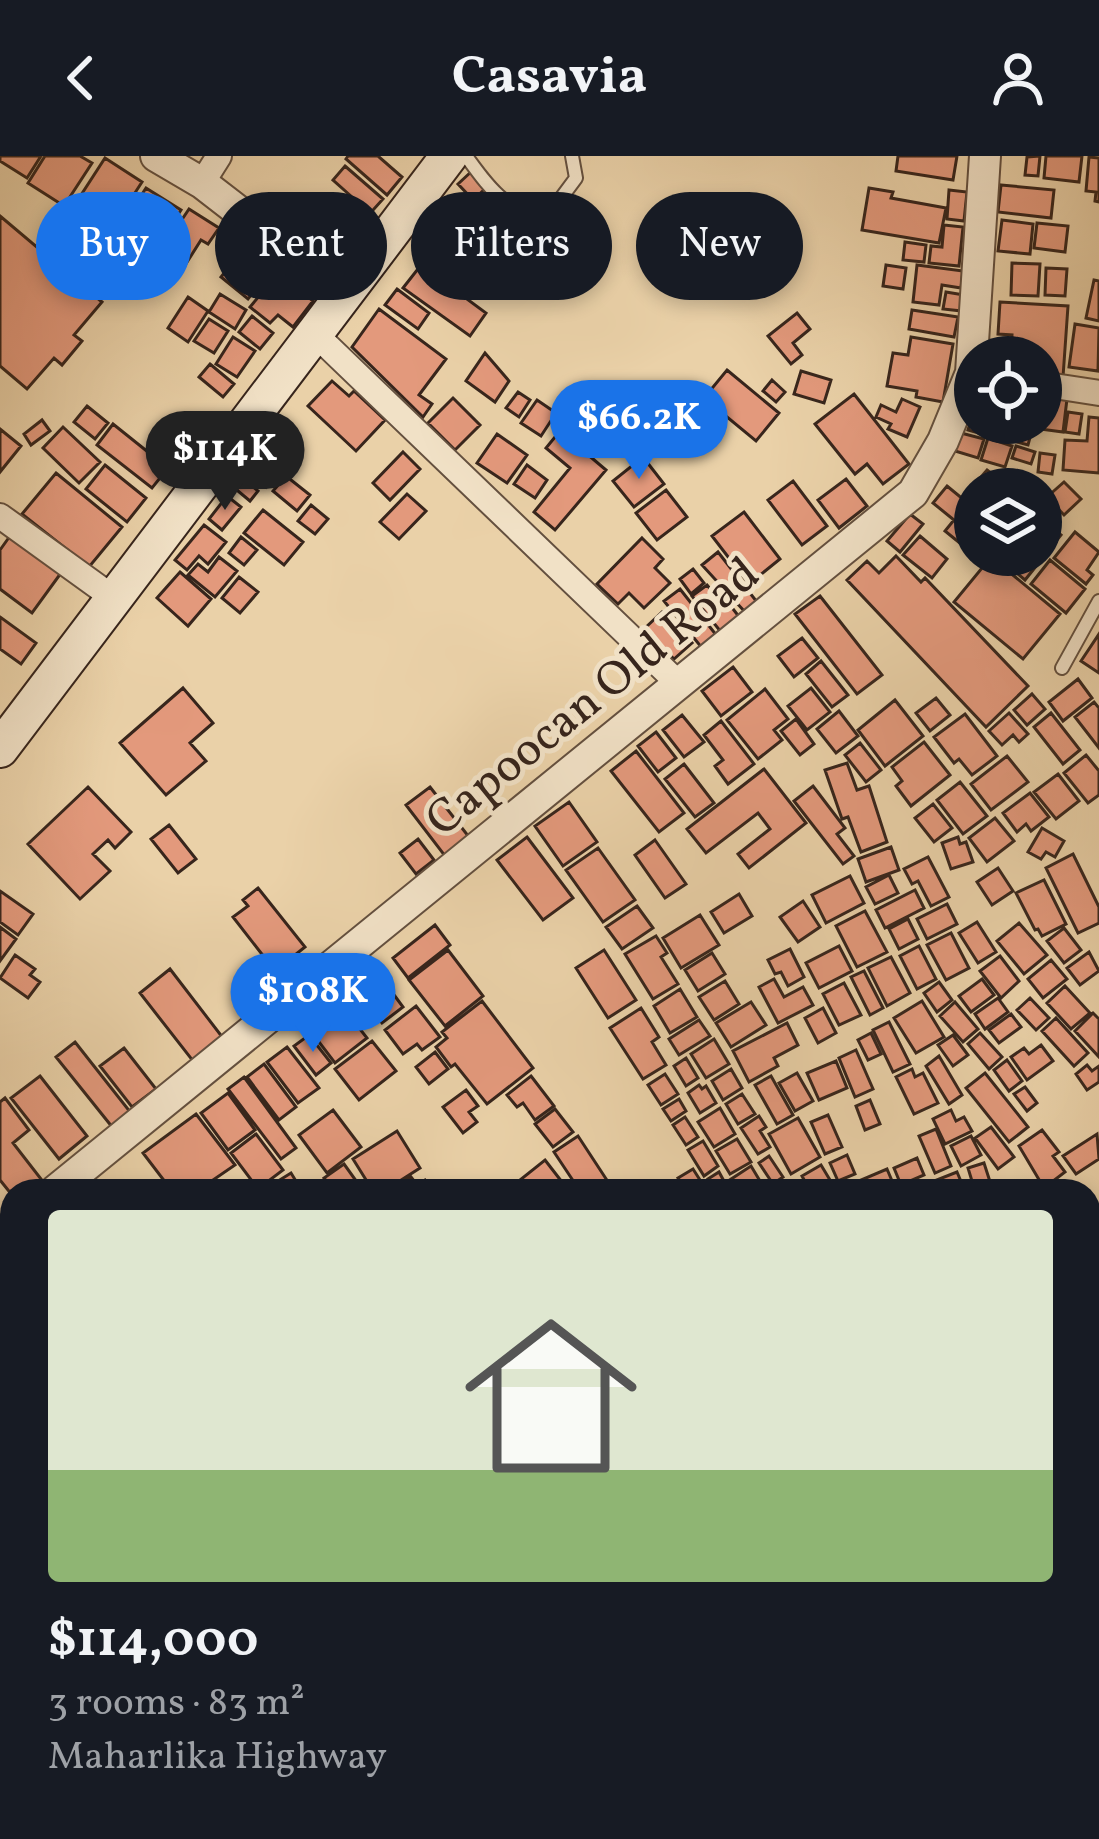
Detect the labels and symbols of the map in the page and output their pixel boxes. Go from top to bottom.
pin: $66.2K [541,380,737,482]
pin: $114K [141,411,309,513]
street label: Capoocan Old Road [413,543,775,854]
pin: $108K [229,953,397,1055]

